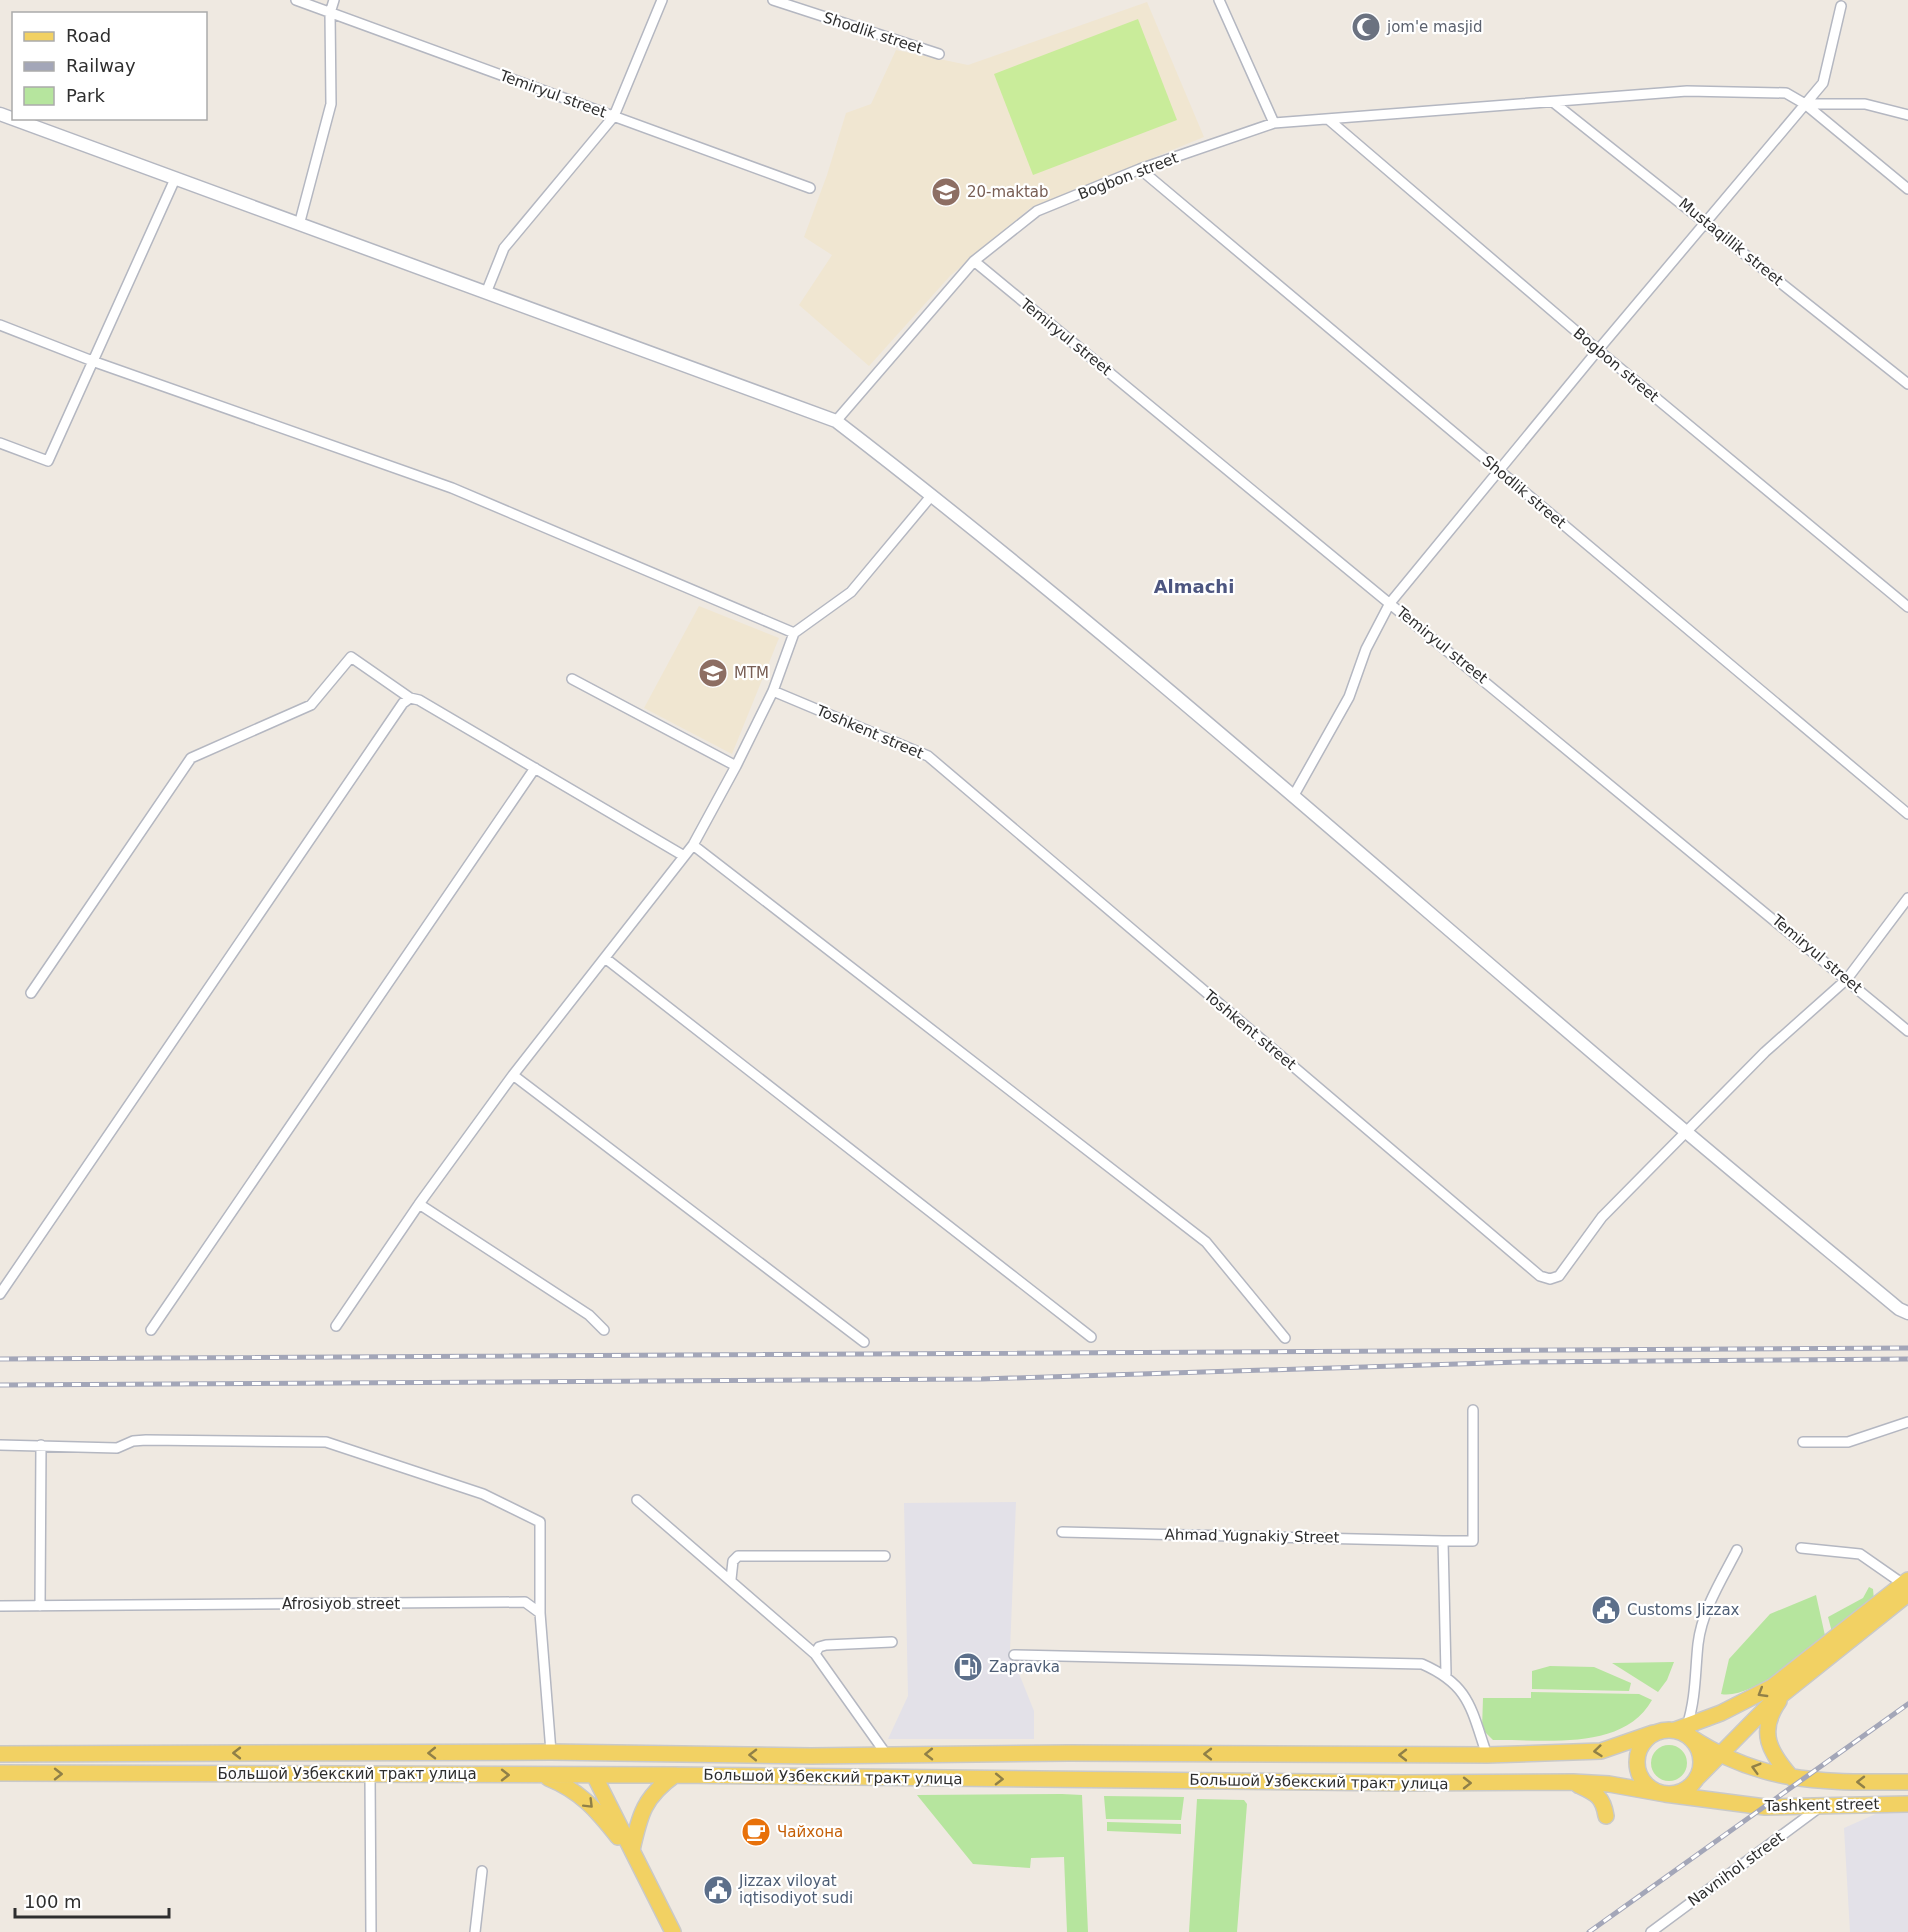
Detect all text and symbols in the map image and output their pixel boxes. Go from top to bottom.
street label: Shodlik street [821,8,925,58]
mosque icon: jom'e masjid [1350,11,1382,43]
legend [12,12,207,120]
place label: jom'e masjid [1386,18,1483,36]
text: Road [66,25,111,46]
text: Railway [66,55,136,76]
street label: Temiryul street [496,66,609,122]
text: Park [66,85,105,106]
street label: Bogbon street [1075,149,1181,203]
school or university icon: 20-maktab [930,176,962,208]
place label: 20-maktab [967,183,1049,201]
street label: Mustaqillik street [1675,194,1787,290]
street label: Temiryul street [1016,294,1115,379]
street label: Bogbon street [1570,324,1662,406]
street label: Shodlik street [1479,452,1569,532]
district label: Almachi [1154,576,1234,597]
street label: Temiryul street [1392,602,1491,687]
school or university icon: MTM [697,657,729,689]
place label: MTM [734,664,769,682]
street label: Toshkent street [813,701,926,763]
street label: Temiryul street [1768,910,1866,997]
street label: Toshkent street [1200,986,1300,1074]
street label: Ahmad Yugnakiy Street [1164,1525,1340,1547]
public building icon: Customs Jizzax [1590,1594,1622,1626]
street label: Afrosiyob street [282,1595,400,1613]
place label: Customs Jizzax [1627,1601,1740,1619]
fuel station icon: Zapravka [952,1651,984,1683]
place label: Zapravka [989,1658,1060,1676]
one-way arrow [1758,1685,1768,1697]
one-way arrow [1593,1744,1603,1757]
one-way arrow [232,1747,241,1759]
one-way arrow [427,1747,436,1759]
one-way arrow [925,1748,934,1760]
one-way arrow [1204,1748,1213,1760]
one-way arrow [748,1749,757,1761]
one-way arrow [1399,1749,1408,1761]
one-way arrow [1751,1763,1762,1775]
street label: Большой Узбекский тракт улица [217,1765,477,1783]
street label: Большой Узбекский тракт улица [703,1766,963,1788]
one-way arrow [54,1767,63,1780]
one-way arrow [501,1769,510,1781]
street label: Большой Узбекский тракт улица [1189,1771,1449,1793]
one-way arrow [995,1772,1004,1785]
one-way arrow [1856,1776,1865,1788]
one-way arrow [1463,1777,1472,1789]
street label: Tashkent street [1764,1795,1880,1815]
one-way arrow [582,1797,593,1807]
cafe icon: Чайхона [740,1816,772,1848]
place label: Чайхона [777,1823,843,1841]
street label: Navnihol street [1684,1828,1788,1910]
place label: Jizzax viloyat iqtisodiyot sudi [738,1872,853,1907]
public building icon: Jizzax viloyat iqtisodiyot sudi [702,1874,734,1906]
scale bar [15,1881,170,1919]
text: 100 m [24,1891,82,1912]

